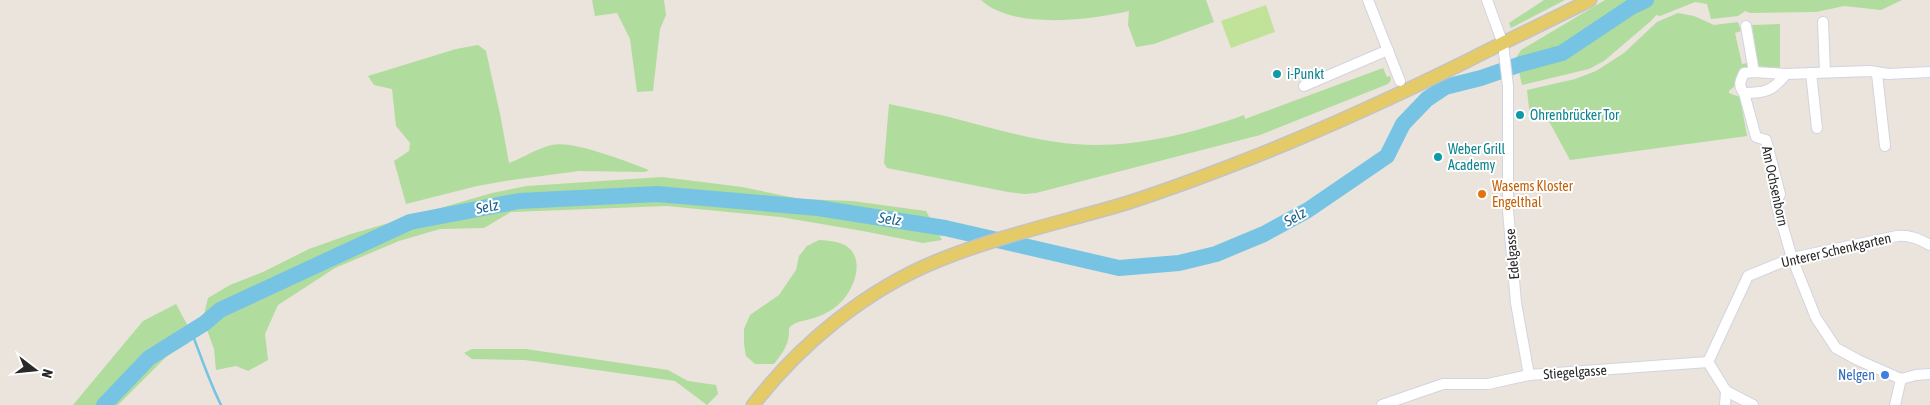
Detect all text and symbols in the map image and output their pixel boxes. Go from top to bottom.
place label: i-Punkt [1287,66,1324,82]
marker: i-Punkt [1271,68,1283,80]
place label: Ohrenbrücker Tor [1530,107,1620,123]
marker: Ohrenbrücker Tor [1514,109,1526,121]
place label: Weber Grill Academy [1448,141,1506,173]
street label: Am Ochsenborn [1759,145,1791,227]
marker: Weber Grill Academy [1432,151,1444,163]
place label: Wasems Kloster Engelthal [1492,178,1574,210]
marker: Wasems Kloster Engelthal [1476,188,1488,200]
water label: Selz [473,196,500,217]
water label: Selz [1280,203,1309,230]
water label: Selz [877,208,903,229]
street label: Edelgasse [1502,228,1522,280]
street label: Unterer Schenkgarten [1780,230,1892,270]
north arrow [10,345,60,395]
street label: Stiegelgasse [1543,362,1607,382]
text: N [39,367,56,380]
place label: Nelgen [1838,367,1875,383]
marker: Nelgen [1879,369,1891,381]

